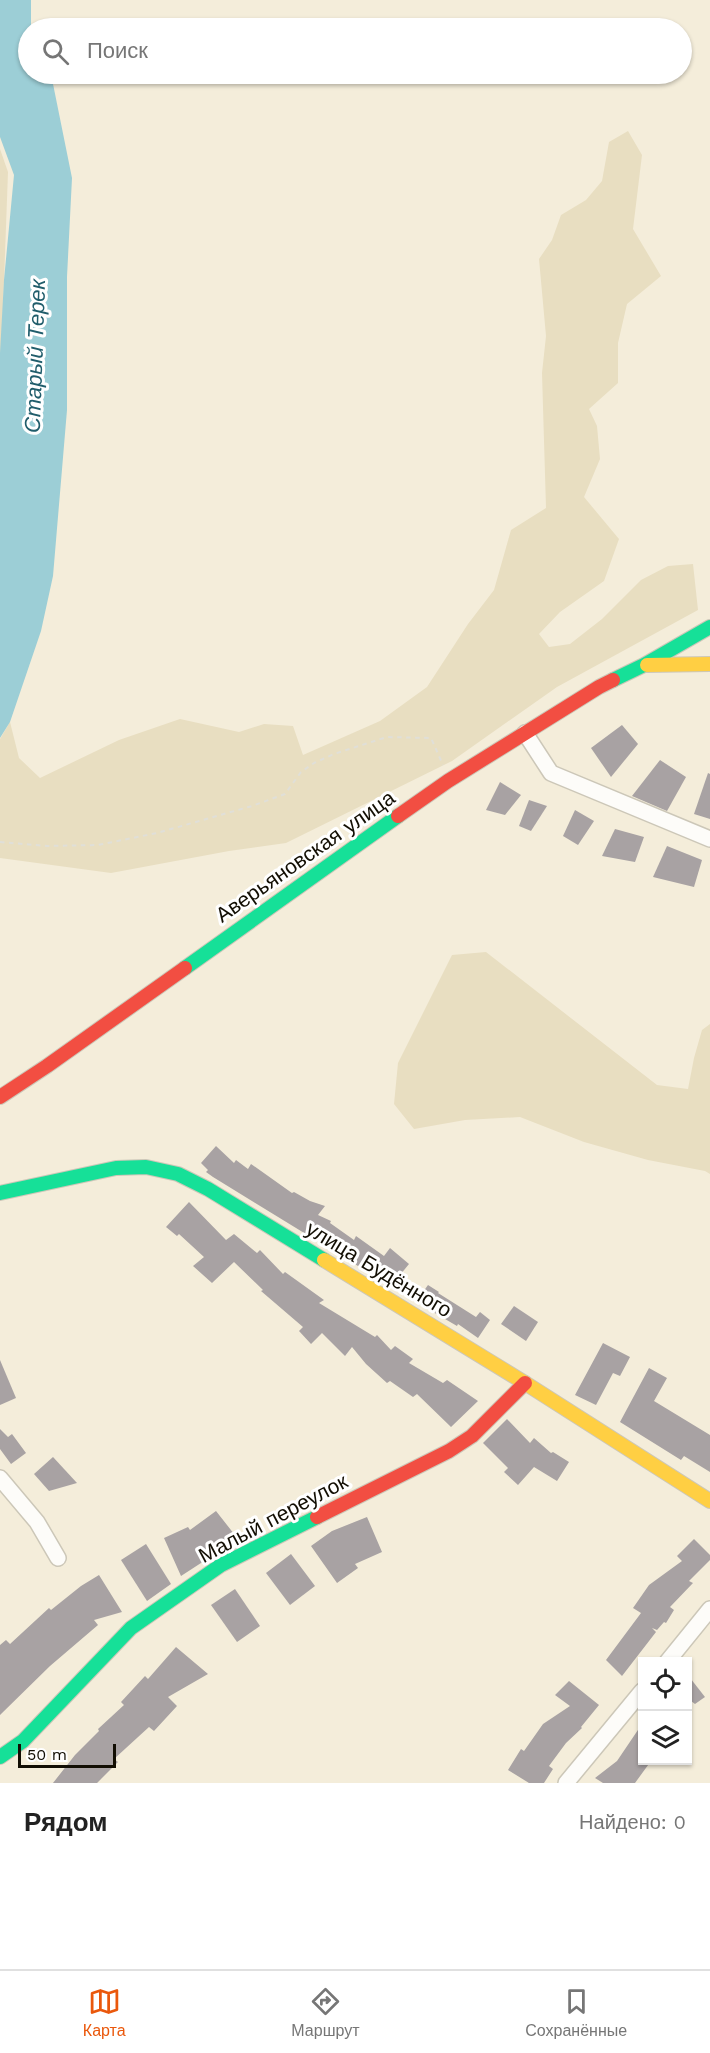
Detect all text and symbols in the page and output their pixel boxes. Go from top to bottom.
search box [18,18,692,84]
icon: search [39,35,72,68]
text: Поиск [87,38,148,63]
water label: Старый Терек [20,277,50,433]
street label: Аверьяновская улица [211,785,400,927]
street label: улица Будённого [302,1216,456,1322]
street label: Малый переулок [194,1468,353,1568]
map controls [638,1657,692,1765]
button: locate [638,1657,692,1711]
button: layers [638,1711,692,1765]
scale bar [18,1741,116,1768]
text: 50 m [27,1745,67,1764]
text: Рядом [24,1807,107,1837]
text: Найдено: 0 [579,1810,686,1834]
tab: Карта [83,1985,126,2040]
tab: Маршрут [291,1985,360,2040]
tab: Сохранённые [525,1985,627,2040]

